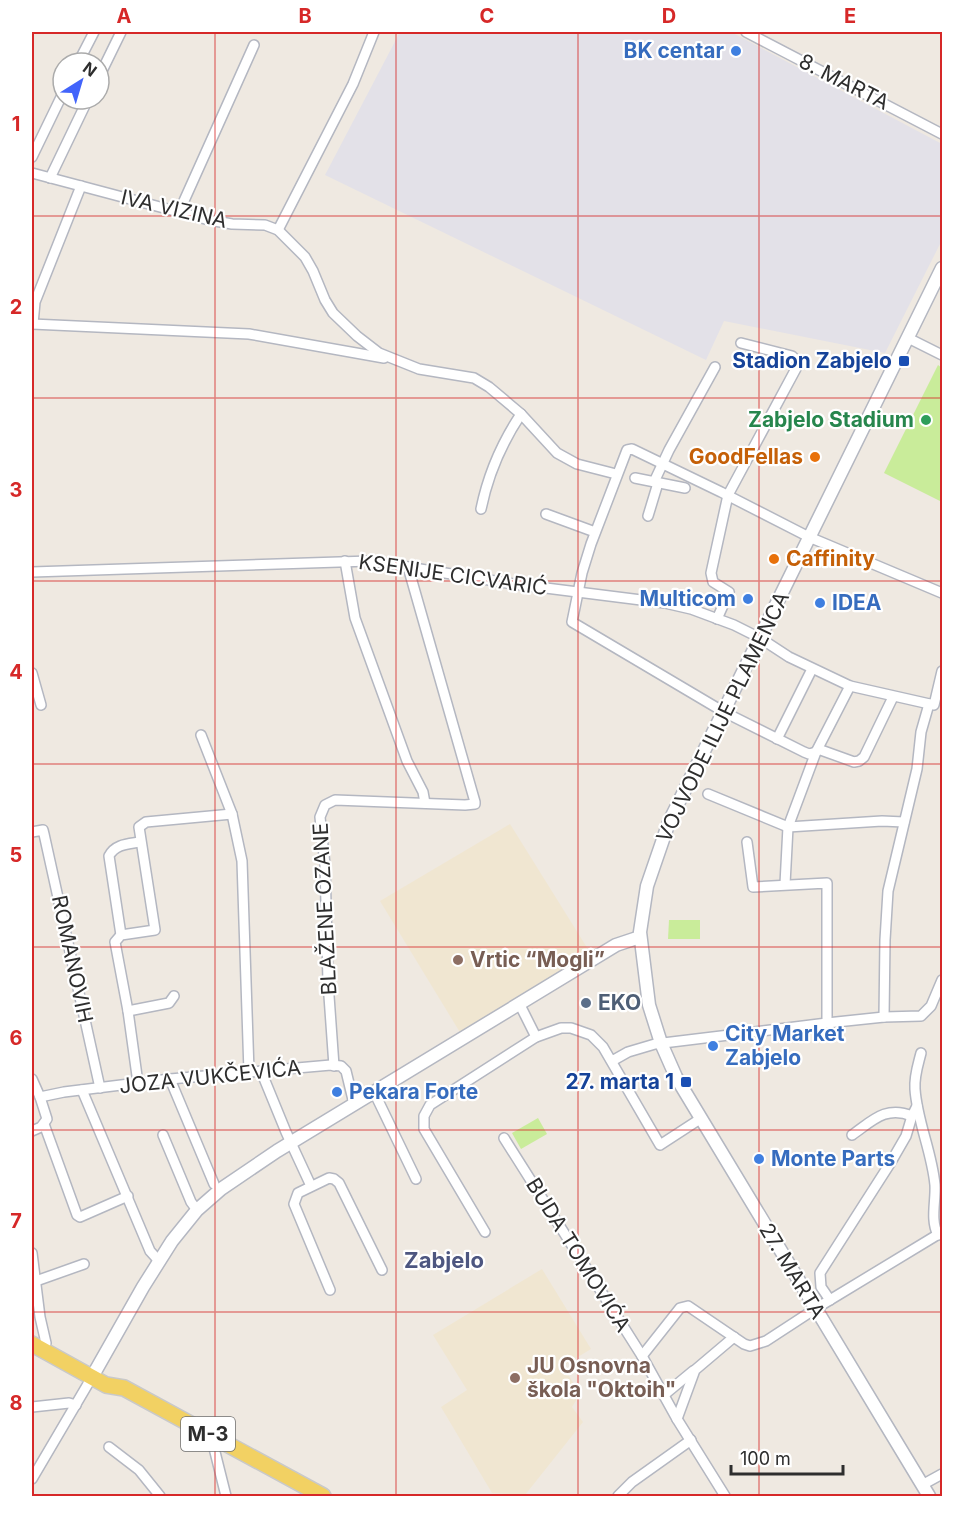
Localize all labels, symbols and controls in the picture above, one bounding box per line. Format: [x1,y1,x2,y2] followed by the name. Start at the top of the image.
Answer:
[117,4,132,28] text: A
[298,4,312,28] text: B
[480,4,494,28] text: C
[662,4,676,28] text: D
[844,4,856,28] text: E
[624,38,724,63] place label: BK centar
[729,44,743,58] marker: BK centar
[795,48,893,115] street label: 8. MARTA
[51,51,111,111] north arrow
[79,57,101,81] text: N
[12,112,20,136] text: 1
[119,184,230,233] street label: IVA VIZINA
[10,295,22,319] text: 2
[732,348,892,373] place label: Stadion Zabjelo
[897,354,911,368] marker: Stadion Zabjelo
[748,407,914,432] place label: Zabjelo Stadium
[919,413,933,427] marker: Zabjelo Stadium
[689,444,803,469] place label: GoodFellas
[808,450,822,464] marker: GoodFellas
[10,478,22,502] text: 3
[786,546,875,571] place label: Caffinity
[357,548,549,600] street label: KSENIJE CICVARIĆ
[767,552,781,566] marker: Caffinity
[640,586,736,611] place label: Multicom
[651,587,794,846] street label: VOJVODE ILIJE PLAMENCA
[832,590,882,615] place label: IDEA
[741,592,755,606] marker: Multicom
[813,596,827,610] marker: IDEA
[9,660,23,684] text: 4
[307,822,341,996] street label: BLAŽENE OZANE
[10,843,22,867] text: 5
[47,893,98,1025] street label: ROMANOVIH
[470,947,605,972] place label: Vrtic “Mogli”
[451,953,465,967] marker: Vrtic “Mogli”
[598,990,641,1015] place label: EKO
[579,996,593,1010] marker: EKO
[725,1021,845,1070] place label: City Market Zabjelo
[10,1026,23,1050] text: 6
[706,1039,720,1053] marker: City Market Zabjelo
[118,1054,302,1098] street label: JOZA VUKČEVIĆA
[566,1069,674,1094] place label: 27. marta 1
[679,1075,693,1089] marker: 27. marta 1
[349,1079,478,1104] place label: Pekara Forte
[330,1085,344,1099] marker: Pekara Forte
[771,1146,895,1171] place label: Monte Parts
[752,1152,766,1166] marker: Monte Parts
[521,1173,637,1336] street label: BUDA TOMOVIĆA
[10,1209,22,1233] text: 7
[754,1218,831,1323] street label: 27. MARTA
[404,1247,484,1273] district label: Zabjelo
[527,1353,676,1402] place label: JU Osnovna škola "Oktoih"
[508,1371,522,1385] marker: JU Osnovna škola "Oktoih"
[9,1391,23,1415] text: 8
[181,1417,235,1451] road number: M-3
[731,1438,844,1476] scale bar
[740,1448,791,1469] text: 100 m

